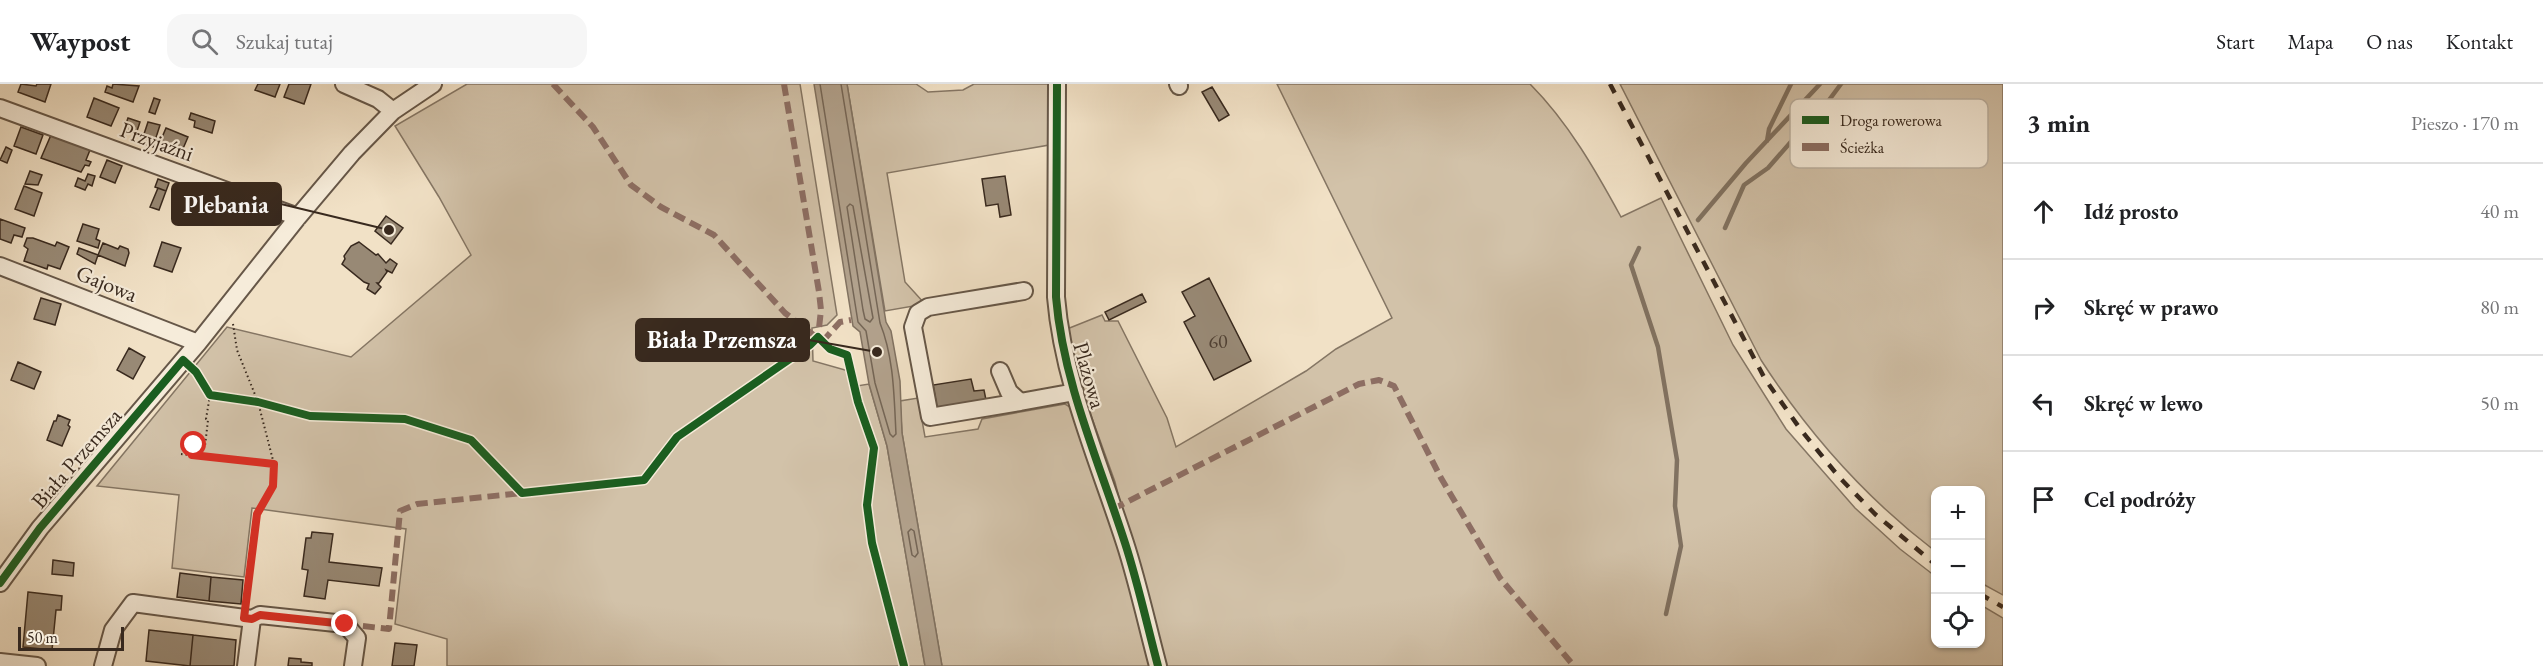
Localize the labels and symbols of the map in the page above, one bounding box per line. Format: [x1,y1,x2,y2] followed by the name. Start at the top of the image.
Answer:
[1790,99,1988,168] legend
[1840,110,1942,131] text: Droga rowerowa
[116,115,198,168] street label: Przyjaźni
[1840,137,1885,158] text: Ścieżka
[172,183,281,225] callout: Plebania
[183,189,269,220] text: Plebania
[72,258,142,309] street label: Gajowa
[636,319,809,361] callout: Biała Przemsza
[647,324,797,355] text: Biała Przemsza
[1208,328,1228,354] house number: 60
[1066,338,1113,412] street label: Plażowa
[25,402,128,515] street label: Biała Przemsza
[180,431,206,457] route start
[331,610,357,636] route end
[18,624,124,652] scale bar

